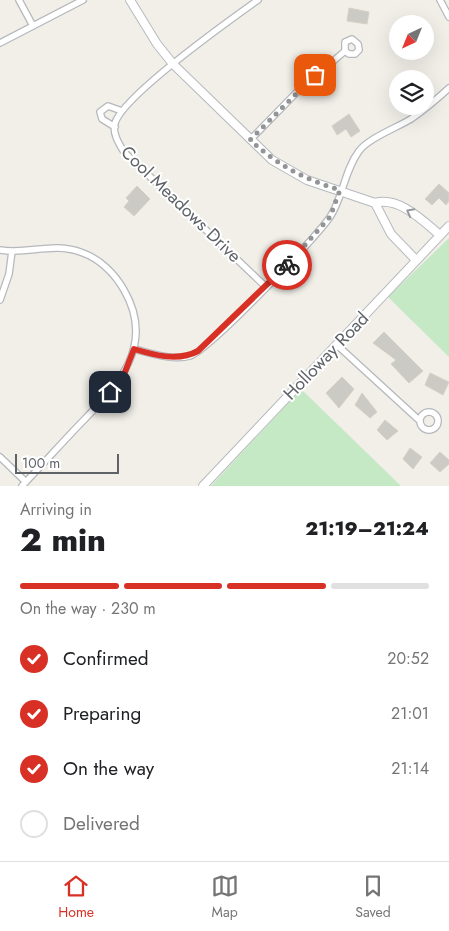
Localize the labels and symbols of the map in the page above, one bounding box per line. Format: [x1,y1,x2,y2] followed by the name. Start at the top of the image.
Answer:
[389,15,434,60] north arrow
[294,54,336,96] pin
[115,140,247,268] street label: Cool Meadows Drive
[407,208,416,218] one-way arrow
[262,240,312,290] courier
[277,306,375,406] street label: Holloway Road
[89,371,131,413] pin
[15,451,119,474] scale bar

